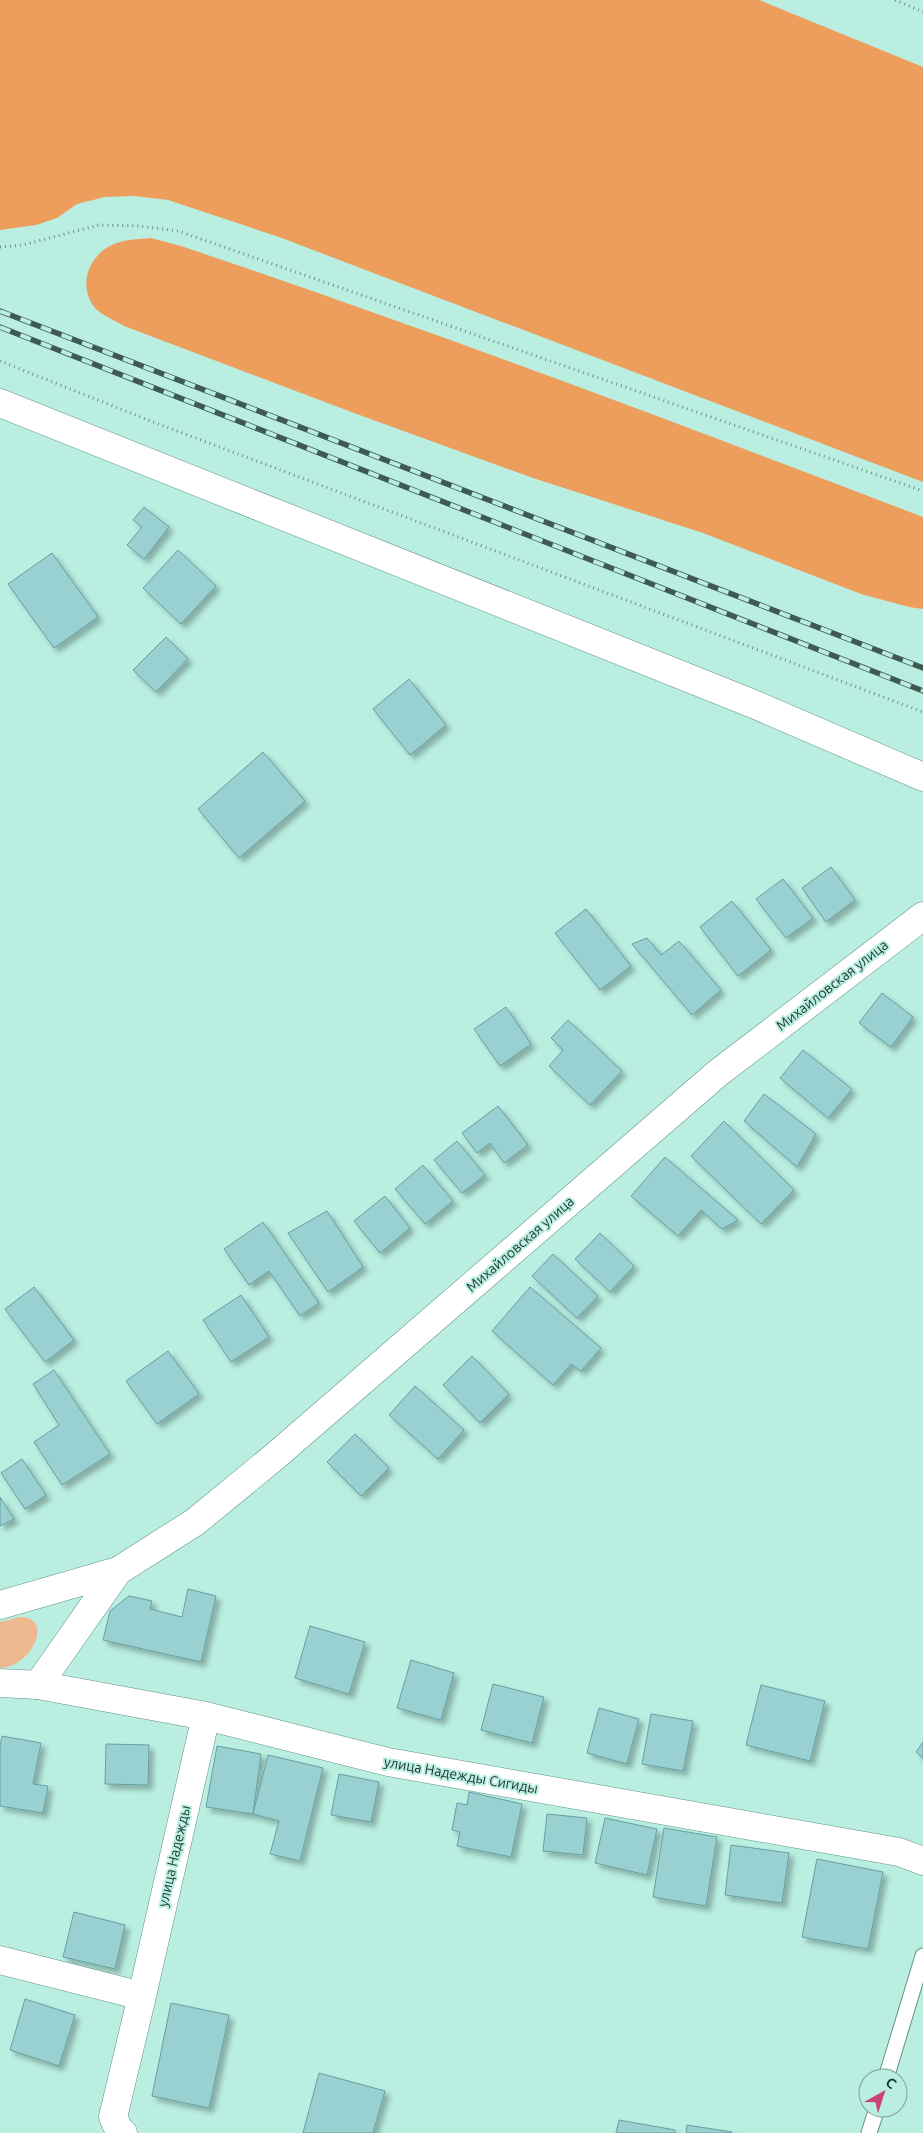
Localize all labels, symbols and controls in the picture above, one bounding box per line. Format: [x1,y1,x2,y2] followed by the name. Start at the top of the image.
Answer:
[773,936,891,1034] street label: Михайловская улица
[463,1193,577,1295] street label: Михайловская улица
[383,1754,539,1796] street label: улица Надежды Сигиды
[155,1804,193,1908] street label: улица Надежды
[858,2068,908,2118] north arrow
[883,2074,900,2092] text: С

